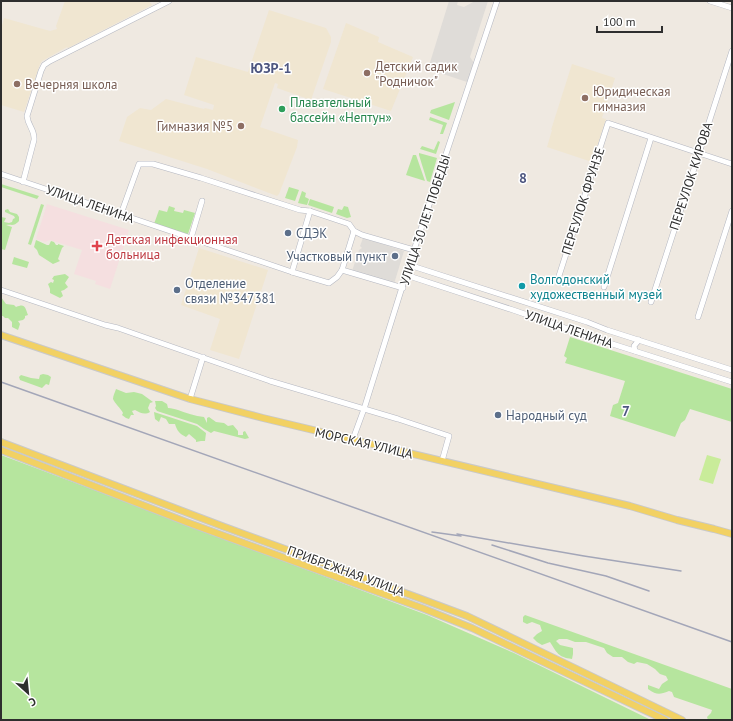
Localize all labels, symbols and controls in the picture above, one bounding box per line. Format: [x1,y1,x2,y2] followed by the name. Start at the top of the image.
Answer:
[597,8,662,34] scale bar
[603,14,636,29] text: 100 m
[375,58,458,90] place label: Детский садик "Родничок"
[251,59,291,77] district label: ЮЗР-1
[362,68,372,78] marker: Детский садик "Родничок"
[25,76,118,93] place label: Вечерняя школа
[12,79,22,89] marker: Вечерняя школа
[593,83,670,115] place label: Юридическая гимназия
[580,93,590,103] marker: Юридическая гимназия
[290,94,392,126] place label: Плавательный бассейн «Нептун»
[277,104,287,114] marker: Плавательный бассейн «Нептун»
[157,118,233,135] place label: Гимназия №5
[665,119,717,232] street label: ПЕРЕУЛОК КИРОВА
[236,121,246,131] marker: Гимназия №5
[558,145,608,257] street label: ПЕРЕУЛОК ФРУНЗЕ
[396,153,454,287] street label: УЛИЦА 30 ЛЕТ ПОБЕДЫ
[519,169,527,187] district label: 8
[44,181,137,227] street label: УЛИЦА ЛЕНИНА
[296,225,327,242] place label: СДЭК
[283,228,293,238] marker: СДЭК
[106,231,238,263] place label: Детская инфекционная больница
[91,240,103,252] marker: Детская инфекционная больница
[286,248,388,265] place label: Участковый пункт
[390,251,400,261] marker: Участковый пункт
[530,271,662,303] place label: Волгодонский художественный музей
[185,275,276,307] place label: Отделение связи №347381
[517,281,527,291] marker: Волгодонский художественный музей
[172,285,182,295] marker: Отделение связи №347381
[523,306,616,352] street label: УЛИЦА ЛЕНИНА
[622,402,630,420] district label: 7
[506,407,587,424] place label: Народный суд
[493,410,503,420] marker: Народный суд
[313,423,415,463] street label: МОРСКАЯ УЛИЦА
[285,542,407,600] street label: ПРИБРЕЖНАЯ УЛИЦА
[8,673,48,713] north arrow
[27,694,38,710] text: С

